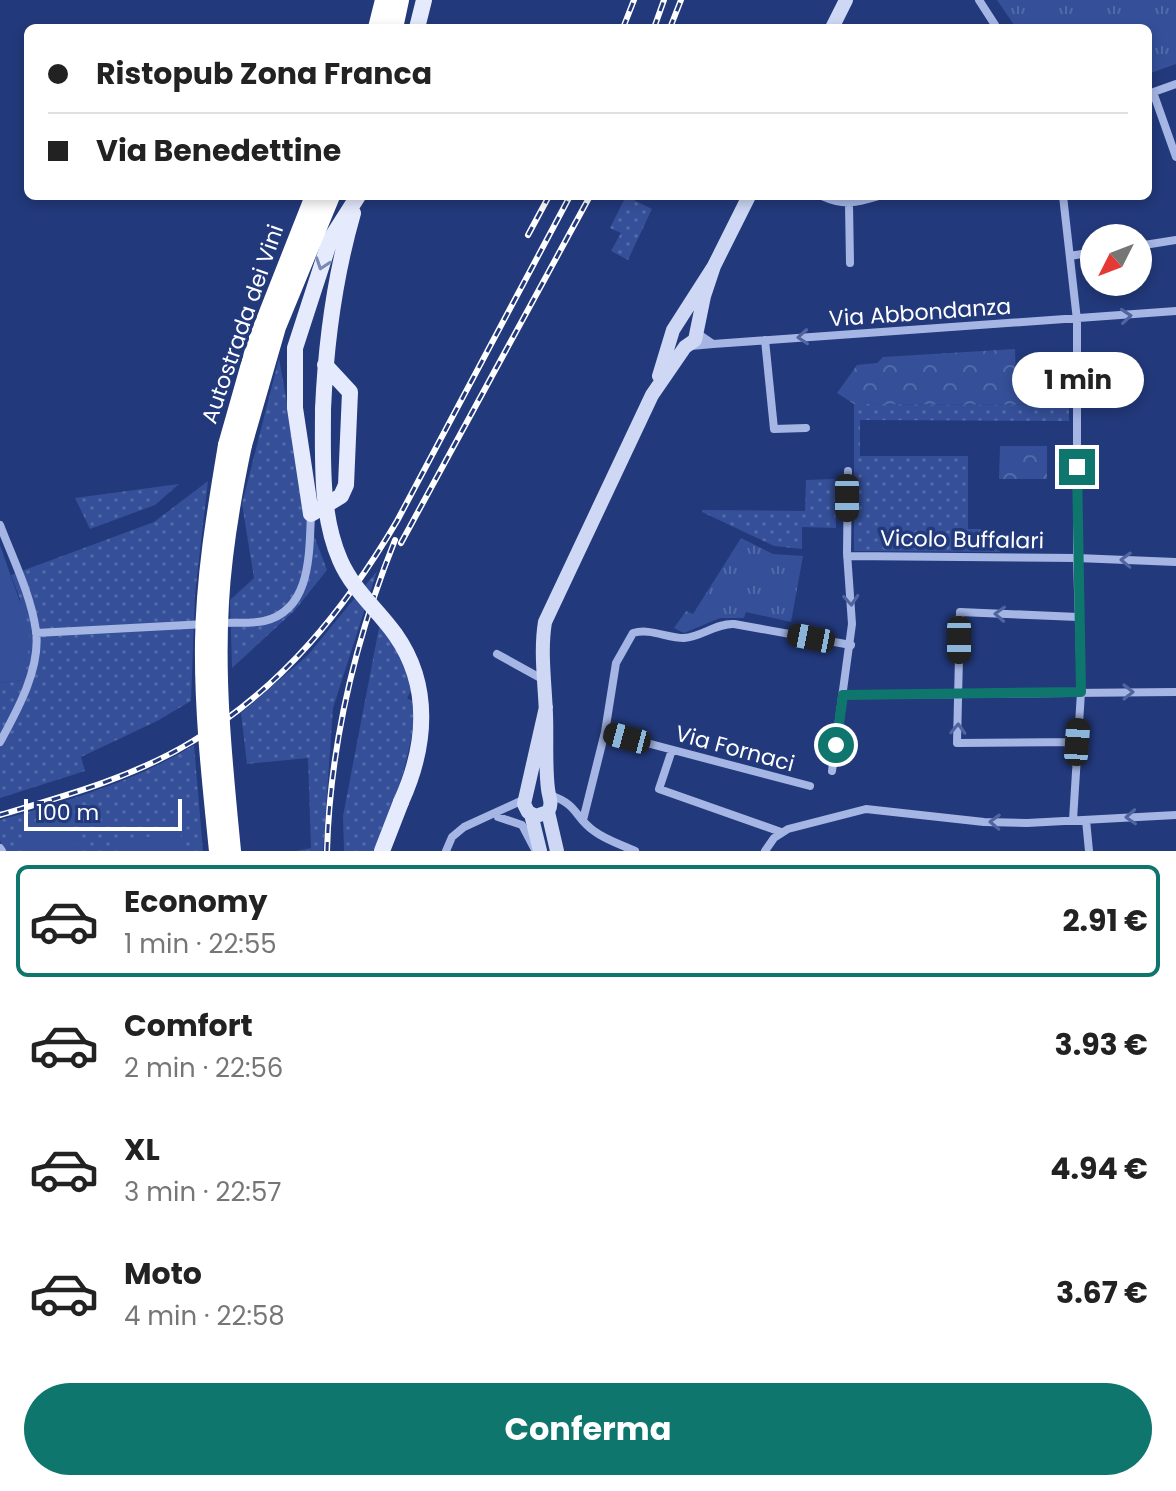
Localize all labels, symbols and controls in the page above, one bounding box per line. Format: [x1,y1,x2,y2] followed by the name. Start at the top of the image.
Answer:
[96,52,432,95] text: Ristopub Zona Franca
[96,129,341,172] text: Via Benedettine
[194,220,291,428] street label: Autostrada dei Vini
[1080,224,1152,296] north arrow
[1080,224,1152,296] map controls
[315,257,331,271] one-way arrow
[828,291,1012,334] street label: Via Abbondanza
[1120,307,1133,324] one-way arrow
[796,328,809,345] one-way arrow
[1011,351,1143,407] callout: 1 min
[1044,362,1112,398] text: 1 min
[1059,449,1095,485] route end
[835,474,859,522] car
[880,523,1044,556] street label: Vicolo Buffalari
[1119,552,1132,569] one-way arrow
[842,594,859,607] one-way arrow
[993,606,1006,623] one-way arrow
[947,616,971,664] car
[785,622,837,654] car
[1122,683,1135,701] one-way arrow
[1063,717,1091,767] car
[672,718,798,779] street label: Via Fornaci
[601,720,653,756] car
[949,722,966,735] one-way arrow
[818,727,854,763] route start
[24,795,182,831] scale bar
[36,797,99,828] text: 100 m
[1124,809,1137,826] one-way arrow
[988,813,1001,830] one-way arrow
[124,880,268,923] text: Economy
[28,885,100,957] icon: car
[1062,899,1148,942] text: 2.91 €
[124,926,277,962] text: 1 min · 22:55
[124,1004,253,1047] text: Comfort
[28,1009,100,1081] icon: car
[1055,1023,1148,1066] text: 3.93 €
[124,1050,283,1086] text: 2 min · 22:56
[124,1128,160,1171] text: XL
[28,1133,100,1205] icon: car
[1050,1147,1148,1190] text: 4.94 €
[124,1174,281,1210] text: 3 min · 22:57
[124,1252,202,1295] text: Moto
[28,1257,100,1329] icon: car
[1056,1271,1148,1314] text: 3.67 €
[124,1298,285,1334] text: 4 min · 22:58
[24,1383,1152,1475] button: Conferma

